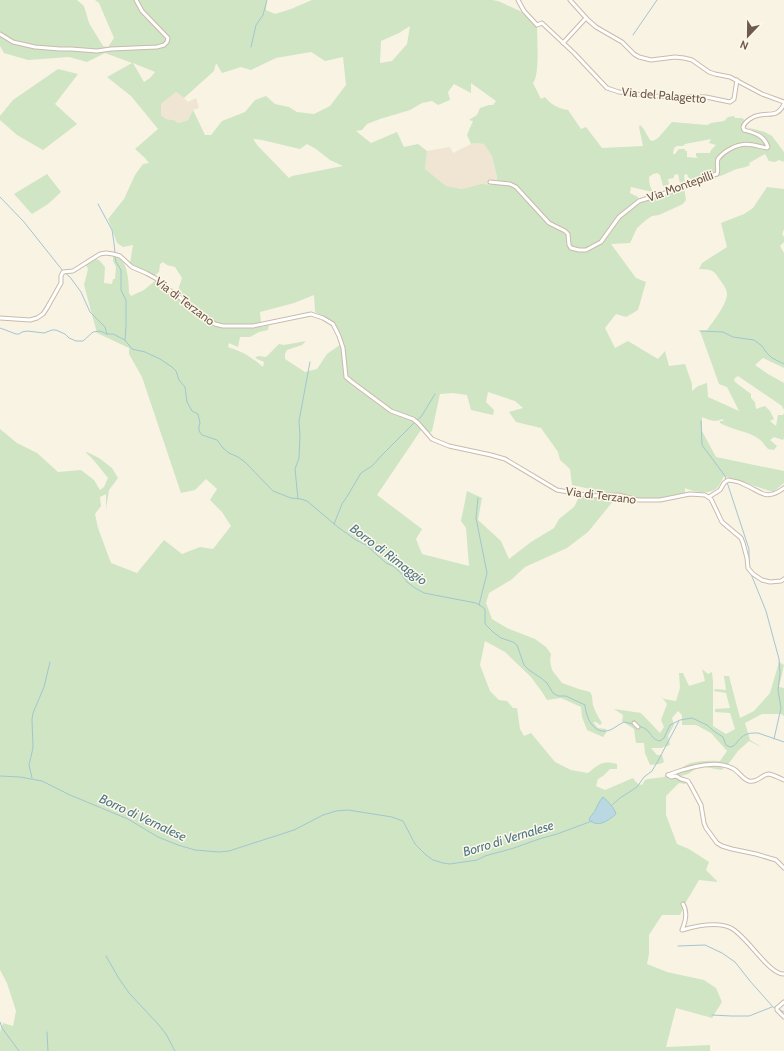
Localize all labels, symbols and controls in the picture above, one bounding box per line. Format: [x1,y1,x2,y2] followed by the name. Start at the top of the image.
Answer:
[728,16,768,56] north arrow
[738,37,750,53] text: N
[621,84,707,106] street label: Via del Palagetto
[645,167,715,205] street label: Via Montepilli
[152,274,218,329] street label: Via di Terzano
[565,483,637,507] street label: Via di Terzano
[347,520,431,588] water label: Borro di Rimaggio
[97,790,189,844] water label: Borro di Vernalese
[461,817,555,859] water label: Borro di Vernalese

